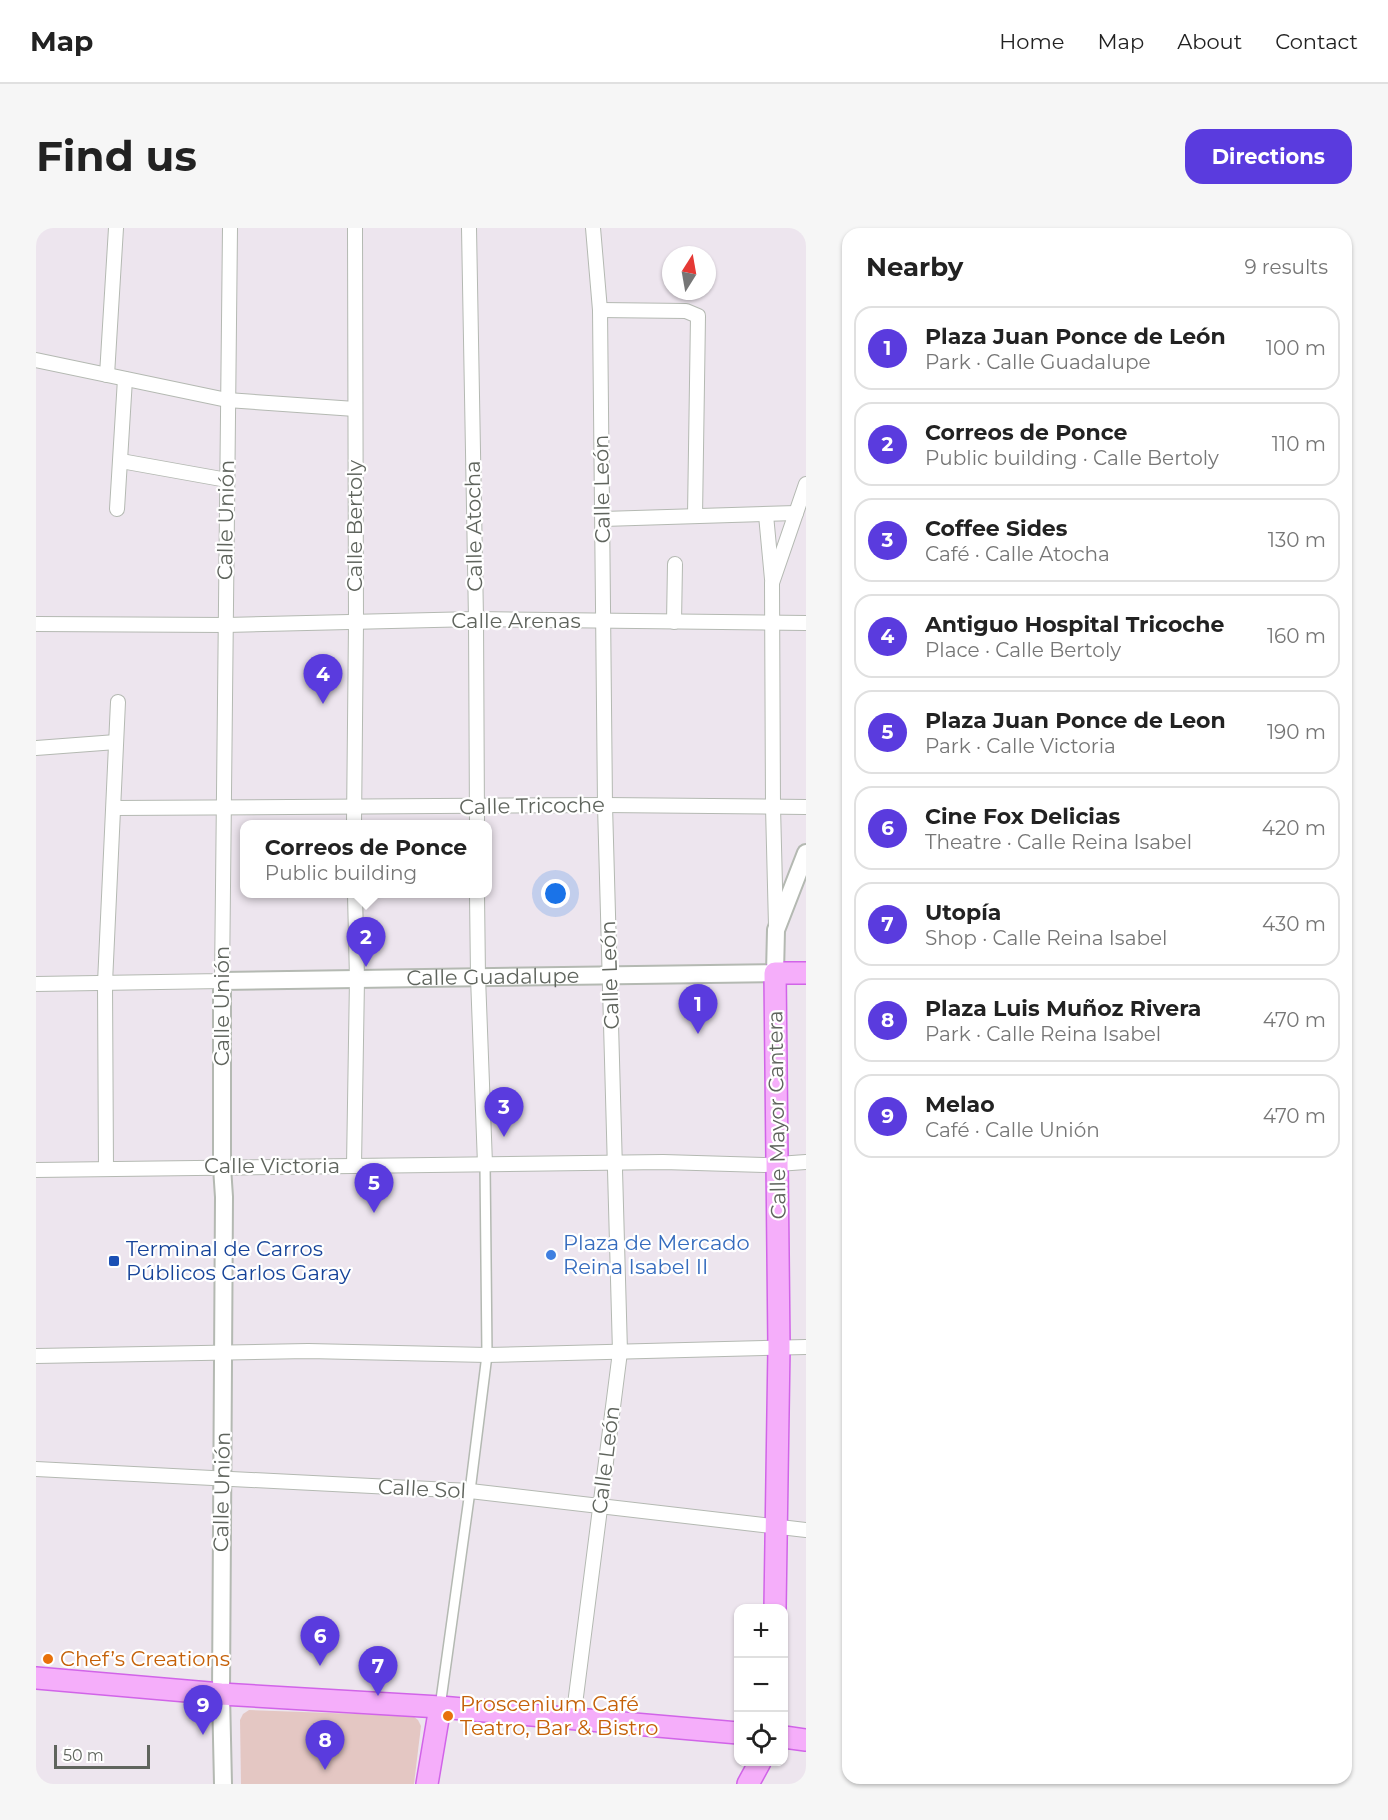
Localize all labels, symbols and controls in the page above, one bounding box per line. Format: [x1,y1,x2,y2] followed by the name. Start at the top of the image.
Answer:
[30,24,93,58] text: Map
[999,29,1064,54] text: Home
[1097,29,1144,54] text: Map
[1177,29,1242,54] text: About
[1275,29,1358,54] text: Contact
[1185,129,1352,184] button: Directions
[36,130,197,182] text: Find us
[662,246,716,300] north arrow
[866,251,963,283] text: Nearby
[1244,255,1328,279] text: 9 results
[925,323,1226,350] text: Plaza Juan Ponce de León
[884,336,891,360] text: 1
[1266,336,1326,360] text: 100 m
[925,350,1151,374] text: Park · Calle Guadalupe
[925,419,1127,446] text: Correos de Ponce
[882,432,893,456] text: 2
[1272,432,1326,456] text: 110 m
[588,434,615,544] street label: Calle León
[925,446,1219,470] text: Public building · Calle Bertoly
[342,459,367,592] street label: Calle Bertoly
[212,460,239,580] street label: Calle Unión
[460,460,487,592] street label: Calle Atocha
[925,515,1067,542] text: Coffee Sides
[882,528,893,552] text: 3
[1268,528,1326,552] text: 130 m
[925,542,1110,566] text: Café · Calle Atocha
[451,608,581,633] street label: Calle Arenas
[925,611,1224,638] text: Antiguo Hospital Tricoche
[881,624,894,648] text: 4
[1267,624,1326,648] text: 160 m
[925,638,1121,662] text: Place · Calle Bertoly
[304,654,342,704] pin: 4
[925,707,1226,734] text: Plaza Juan Ponce de Leon
[882,720,893,744] text: 5
[1267,720,1326,744] text: 190 m
[925,734,1116,758] text: Park · Calle Victoria
[459,792,605,819] street label: Calle Tricoche
[925,803,1120,830] text: Cine Fox Delicias
[881,816,894,840] text: 6
[1262,816,1326,840] text: 420 m
[240,820,492,898] popup
[925,830,1192,854] text: Theatre · Calle Reina Isabel
[265,834,467,861] text: Correos de Ponce
[265,861,417,885] text: Public building
[541,879,570,908] your location
[925,899,1001,926] text: Utopía
[881,912,894,936] text: 7
[1262,912,1326,936] text: 430 m
[346,918,386,967] pin: 2
[595,920,624,1030] street label: Calle León
[925,926,1167,950] text: Shop · Calle Reina Isabel
[209,946,234,1066] street label: Calle Unión
[406,963,579,990] street label: Calle Guadalupe
[678,984,718,1034] pin: 1
[925,995,1201,1022] text: Plaza Luis Muñoz Rivera
[881,1008,894,1032] text: 8
[1263,1008,1326,1032] text: 470 m
[762,1010,791,1220] street label: Calle Mayor Cantera
[925,1022,1161,1046] text: Park · Calle Reina Isabel
[484,1088,524,1137] pin: 3
[925,1091,995,1118] text: Melao
[881,1104,894,1128] text: 9
[1263,1104,1326,1128] text: 470 m
[925,1118,1100,1142] text: Café · Calle Unión
[204,1153,340,1178] street label: Calle Victoria
[354,1164,394,1213] pin: 5
[563,1230,750,1279] place label: Plaza de Mercado Reina Isabel II
[126,1236,351,1285] place label: Terminal de Carros Públicos Carlos Garay
[544,1248,558,1262] marker: Plaza de Mercado Reina Isabel II
[107,1254,121,1268] marker: Terminal de Carros Públicos Carlos Garay
[586,1404,625,1515] street label: Calle León
[208,1432,235,1552] street label: Calle Unión
[377,1474,467,1503] street label: Calle Sol
[734,1604,788,1766] map controls
[734,1604,788,1658] button: +
[300,1616,340,1666] pin: 6
[60,1646,230,1671] place label: Chef’s Creations
[358,1646,398,1696] pin: 7
[41,1652,55,1666] marker: Chef’s Creations
[734,1658,788,1712] button: −
[184,1686,222,1735] pin: 9
[460,1691,658,1740] place label: Proscenium Café Teatro, Bar & Bistro
[441,1709,455,1723] marker: Proscenium Café Teatro, Bar & Bistro
[734,1712,788,1766] button: locate
[306,1720,344,1770] pin: 8
[54,1742,150,1770] scale bar
[63,1746,104,1765] text: 50 m

